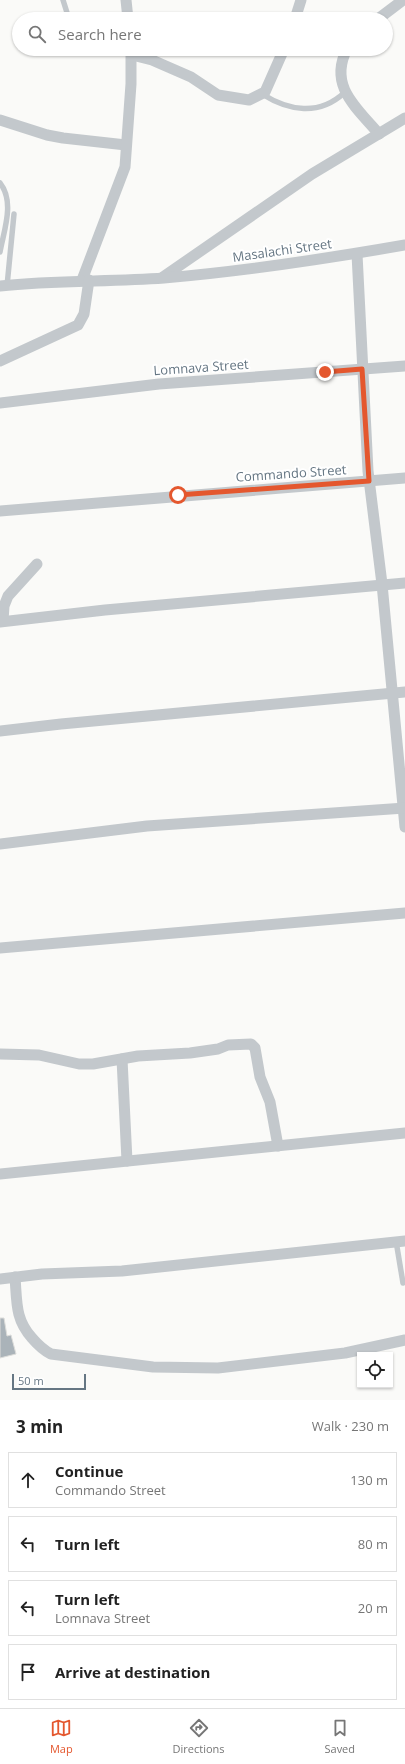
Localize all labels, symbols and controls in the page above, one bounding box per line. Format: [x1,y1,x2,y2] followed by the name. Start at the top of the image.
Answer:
[12,12,393,56] search box
[26,23,48,45] icon: search
[58,24,142,44] text: Search here
[231,234,333,266] street label: Masalachi Street
[153,355,249,379] street label: Lomnava Street
[316,363,334,381] route end
[235,460,347,486] street label: Commando Street
[169,486,187,504] route start
[357,1352,393,1388] map controls
[357,1352,393,1388] button: locate
[12,1372,86,1391] scale bar
[18,1373,44,1388] text: 50 m
[16,1415,63,1438] text: 3 min
[312,1417,389,1435] text: Walk · 230 m
[55,1461,123,1481] text: Continue
[17,1469,39,1491] icon: ahead
[350,1471,388,1489] text: 130 m
[55,1481,166,1499] text: Commando Street
[17,1533,39,1555] icon: left
[55,1534,120,1554] text: Turn left
[358,1535,388,1553] text: 80 m
[55,1589,120,1609] text: Turn left
[17,1597,39,1619] icon: left
[358,1599,388,1617] text: 20 m
[55,1609,150,1627] text: Lomnava Street
[17,1661,39,1683] icon: arrive
[55,1662,210,1682] text: Arrive at destination
[50,1717,73,1756] tab: Map
[173,1717,225,1756] tab: Directions
[324,1717,355,1756] tab: Saved

